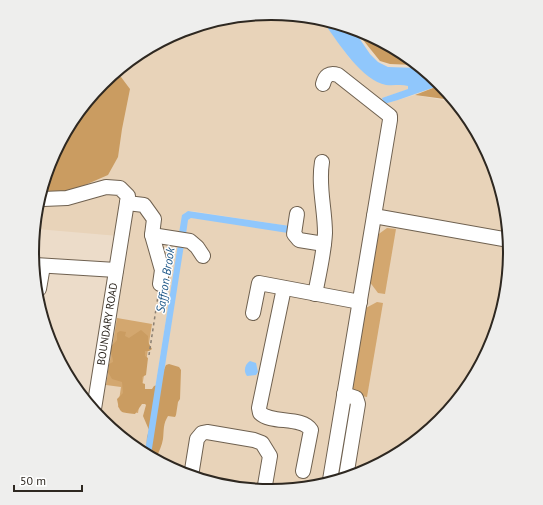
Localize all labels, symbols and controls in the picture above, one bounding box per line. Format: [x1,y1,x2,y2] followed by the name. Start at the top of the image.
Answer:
[152,246,178,314] water label: Saffron Brook
[94,282,120,366] street label: BOUNDARY ROAD
[14,467,82,493] scale bar
[20,473,46,488] text: 50 m

